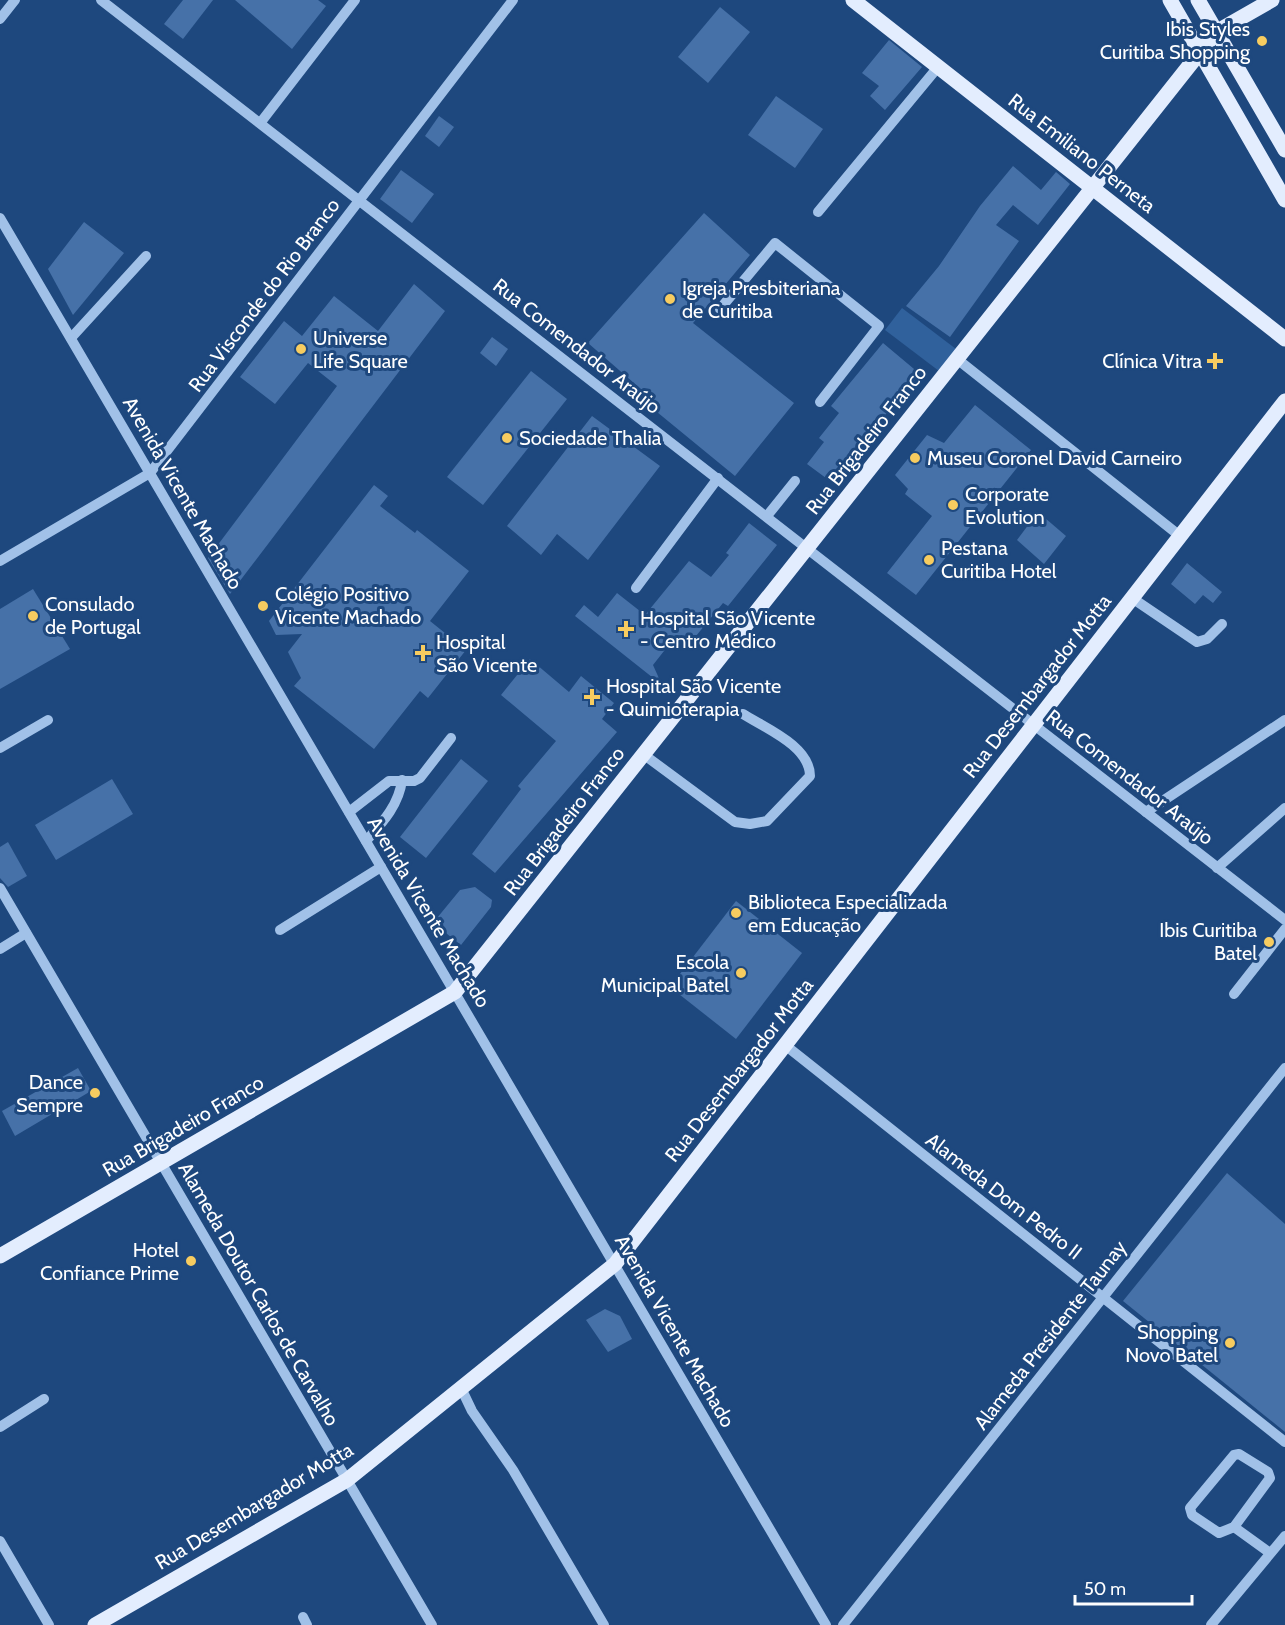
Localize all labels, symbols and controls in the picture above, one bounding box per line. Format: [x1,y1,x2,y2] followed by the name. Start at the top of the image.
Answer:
[1100,17,1251,64] place label: Ibis Styles Curitiba Shopping
[1255,34,1269,48] marker: Ibis Styles Curitiba Shopping
[1004,88,1161,218] street label: Rua Emiliano Perneta
[183,194,345,396] street label: Rua Visconde do Rio Branco
[489,273,665,419] street label: Rua Comendador Araújo
[682,276,841,323] place label: Igreja Presbiteriana de Curitiba
[663,292,677,306] marker: Igreja Presbiteriana de Curitiba
[313,326,408,373] place label: Universe Life Square
[294,342,308,356] marker: Universe Life Square
[1102,349,1202,373] place label: Clínica Vitra
[1206,352,1224,370] marker: Clínica Vitra
[801,361,931,519] street label: Rua Brigadeiro Franco
[118,392,248,594] street label: Avenida Vicente Machado
[519,426,662,450] place label: Sociedade Thalia
[500,431,514,445] marker: Sociedade Thalia
[927,446,1182,470] place label: Museu Coronel David Carneiro
[908,451,922,465] marker: Museu Coronel David Carneiro
[965,482,1049,529] place label: Corporate Evolution
[946,498,960,512] marker: Corporate Evolution
[941,536,1057,583] place label: Pestana Curitiba Hotel
[922,553,936,567] marker: Pestana Curitiba Hotel
[275,582,421,629] place label: Colégio Positivo Vicente Machado
[958,589,1116,783] street label: Rua Desembargador Motta
[45,592,141,639] place label: Consulado de Portugal
[256,599,270,613] marker: Colégio Positivo Vicente Machado
[640,606,815,653] place label: Hospital São Vicente - Centro Médico
[26,609,40,623] marker: Consulado de Portugal
[617,620,635,638] marker: Hospital São Vicente - Centro Médico
[436,630,537,677] place label: Hospital São Vicente
[414,644,432,662] marker: Hospital São Vicente
[606,674,781,721] place label: Hospital São Vicente - Quimioterapia
[583,688,601,706] marker: Hospital São Vicente - Quimioterapia
[1042,704,1218,850] street label: Rua Comendador Araújo
[499,742,629,900] street label: Rua Brigadeiro Franco
[362,812,496,1012] street label: Avenida Vicente Machado
[748,890,948,937] place label: Biblioteca Especializada em Educação
[729,906,743,920] marker: Biblioteca Especializada em Educação
[1159,918,1257,965] place label: Ibis Curitiba Batel
[1262,935,1276,949] marker: Ibis Curitiba Batel
[601,950,729,997] place label: Escola Municipal Batel
[734,966,748,980] marker: Escola Municipal Batel
[660,973,818,1167] street label: Rua Desembargador Motta
[16,1070,83,1117] place label: Dance Sempre
[98,1070,268,1182] street label: Rua Brigadeiro Franco
[88,1086,102,1100] marker: Dance Sempre
[921,1128,1087,1264] street label: Alameda Dom Pedro II
[173,1158,345,1430] street label: Alameda Doutor Carlos de Carvalho
[610,1230,740,1432] street label: Avenida Vicente Machado
[969,1236,1131,1434] street label: Alameda Presidente Taunay
[40,1238,179,1285] place label: Hotel Confiance Prime
[184,1254,198,1268] marker: Hotel Confiance Prime
[1125,1320,1219,1367] place label: Shopping Novo Batel
[1223,1336,1237,1350] marker: Shopping Novo Batel
[151,1437,358,1575] street label: Rua Desembargador Motta
[1075,1568,1192,1606] scale bar
[1084,1578,1126,1600] text: 50 m

